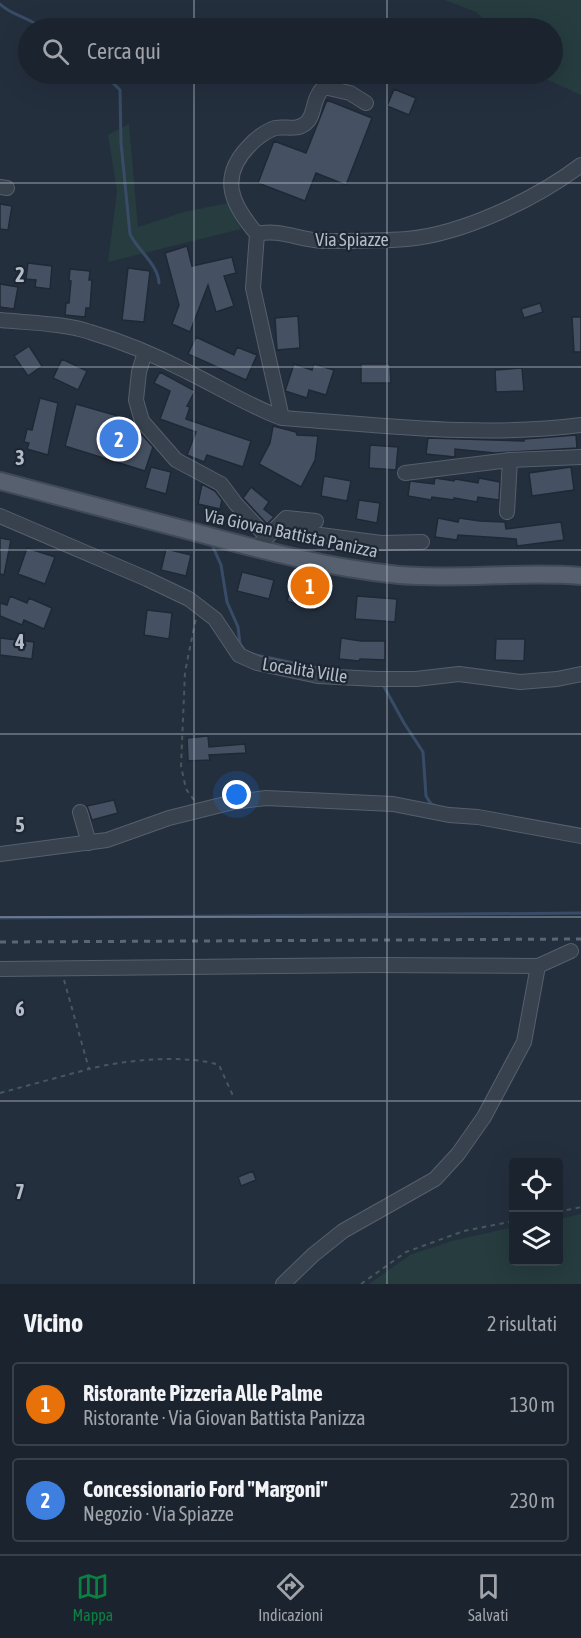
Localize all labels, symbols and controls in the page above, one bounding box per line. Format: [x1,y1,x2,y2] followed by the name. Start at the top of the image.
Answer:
[18,18,563,84] search box
[39,35,72,68] icon: search
[87,38,161,64] text: Cerca qui
[315,229,389,250] street label: Via Spiazze
[15,263,25,286] text: 2
[100,416,138,462] pin: 2
[15,446,25,469] text: 3
[202,504,380,562] street label: Via Giovan Battista Panizza
[290,564,330,608] pin: 1
[14,630,25,653] text: 4
[261,653,349,687] street label: Località Ville
[222,780,251,809] your location
[15,813,25,836] text: 5
[15,997,25,1020] text: 6
[509,1158,563,1266] map controls
[509,1158,563,1212] button: locate
[15,1180,25,1203] text: 7
[509,1212,563,1266] button: layers
[24,1308,83,1338] text: Vicino
[487,1312,557,1335] text: 2 risultati
[83,1380,323,1406] text: Ristorante Pizzeria Alle Palme
[41,1393,50,1416] text: 1
[510,1393,555,1416] text: 130 m
[83,1406,366,1429] text: Ristorante · Via Giovan Battista Panizza
[83,1476,328,1502] text: Concessionario Ford "Margoni"
[41,1489,50,1512] text: 2
[510,1489,555,1512] text: 230 m
[83,1502,234,1525] text: Negozio · Via Spiazze
[72,1570,113,1624] tab: Mappa
[258,1570,323,1624] tab: Indicazioni
[468,1570,508,1624] tab: Salvati

